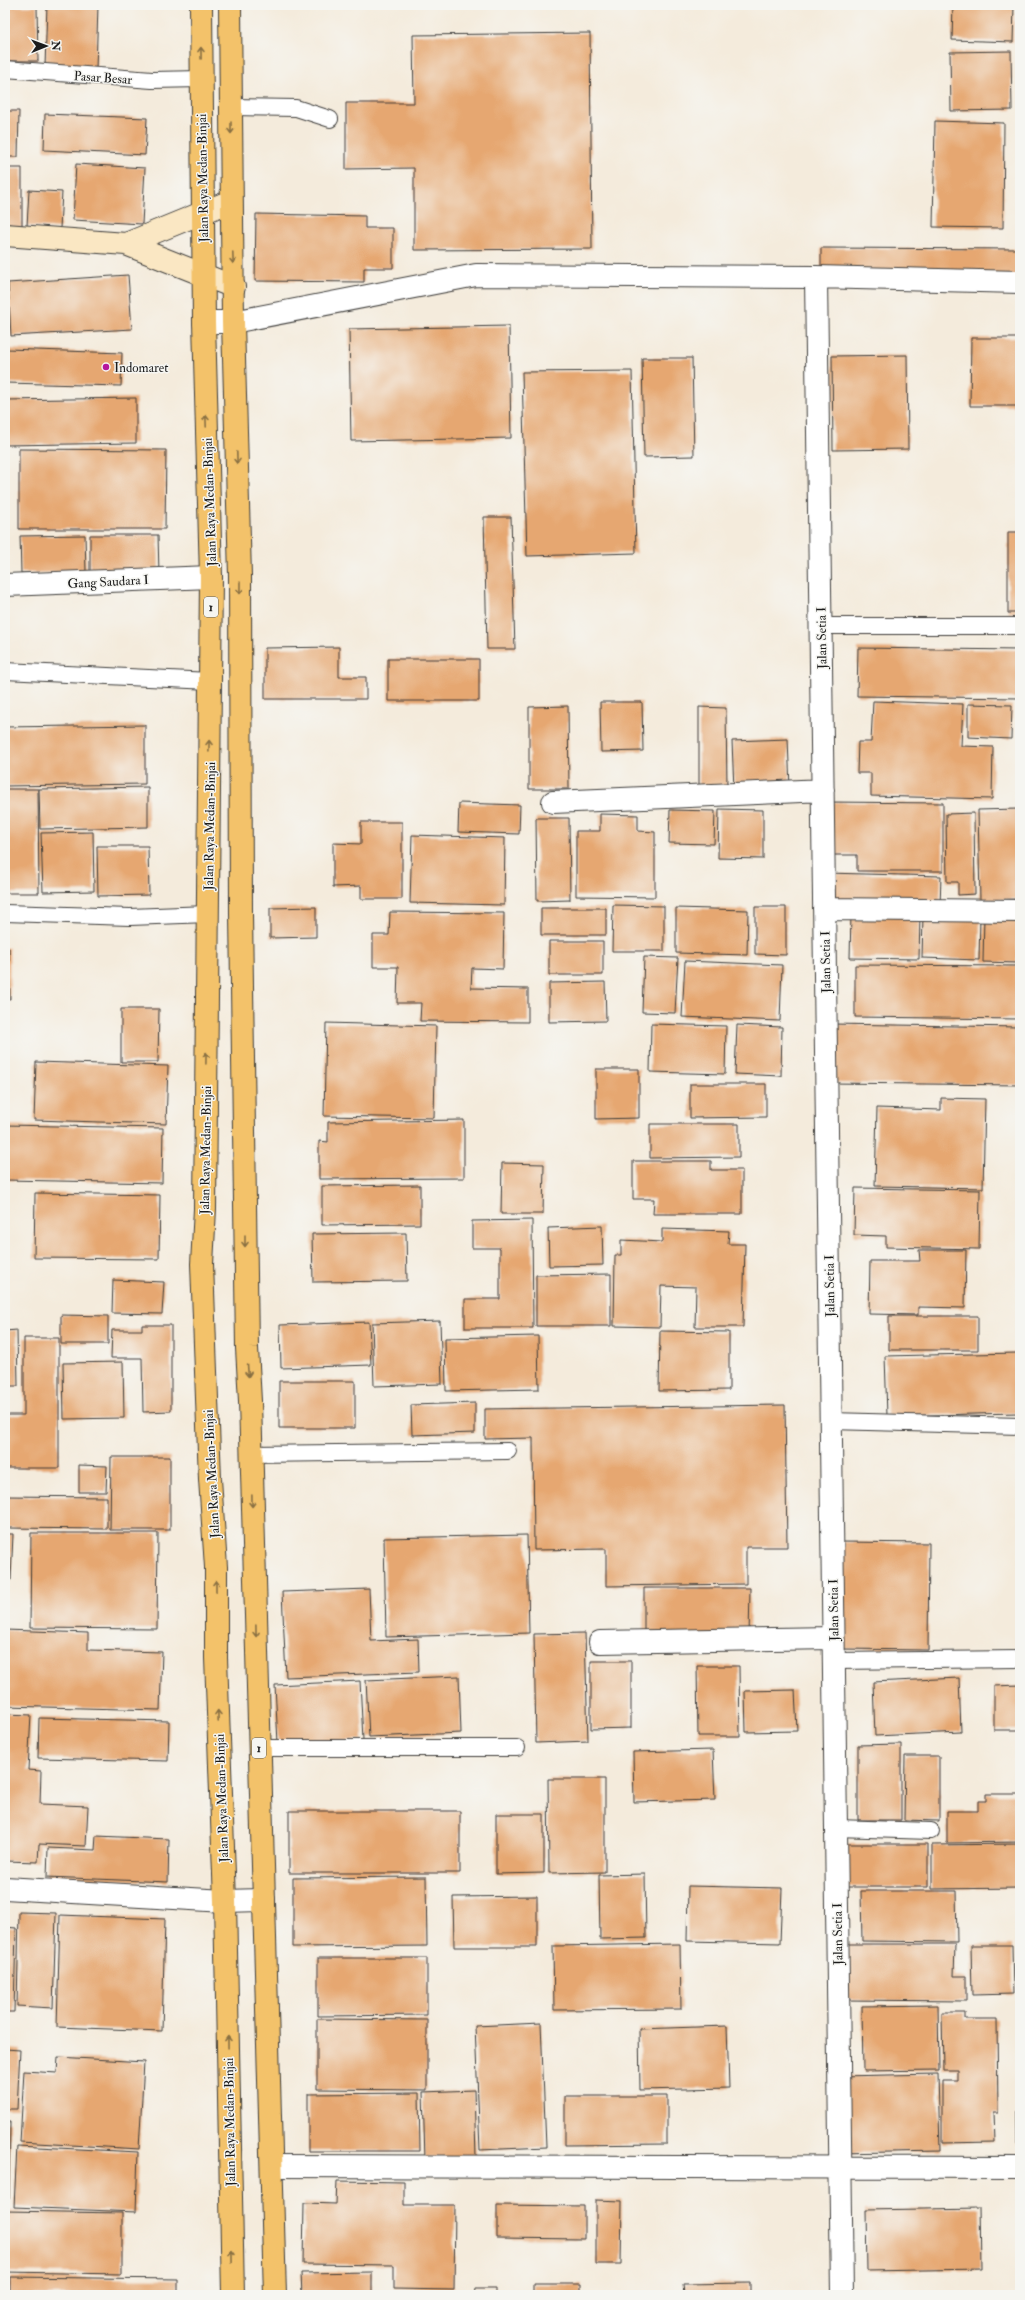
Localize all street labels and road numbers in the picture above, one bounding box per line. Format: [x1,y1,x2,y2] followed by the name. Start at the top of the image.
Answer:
[73,68,133,88] street label: Pasar Besar
[194,113,213,244] street label: Jalan Raya Medan-Binjai
[200,437,221,568] street label: Jalan Raya Medan-Binjai
[67,572,149,592] street label: Gang Saudara I
[204,597,218,617] road number: 1
[813,607,831,670] street label: Jalan Setia I
[201,761,220,892] street label: Jalan Raya Medan-Binjai
[817,931,835,994] street label: Jalan Setia I
[197,1085,216,1216] street label: Jalan Raya Medan-Binjai
[821,1255,839,1318] street label: Jalan Setia I
[201,1409,224,1540] street label: Jalan Raya Medan-Binjai
[825,1579,843,1642] street label: Jalan Setia I
[212,1733,233,1864] street label: Jalan Raya Medan-Binjai
[252,1738,266,1758] road number: 1
[829,1903,847,1966] street label: Jalan Setia I
[221,2057,240,2188] street label: Jalan Raya Medan-Binjai

